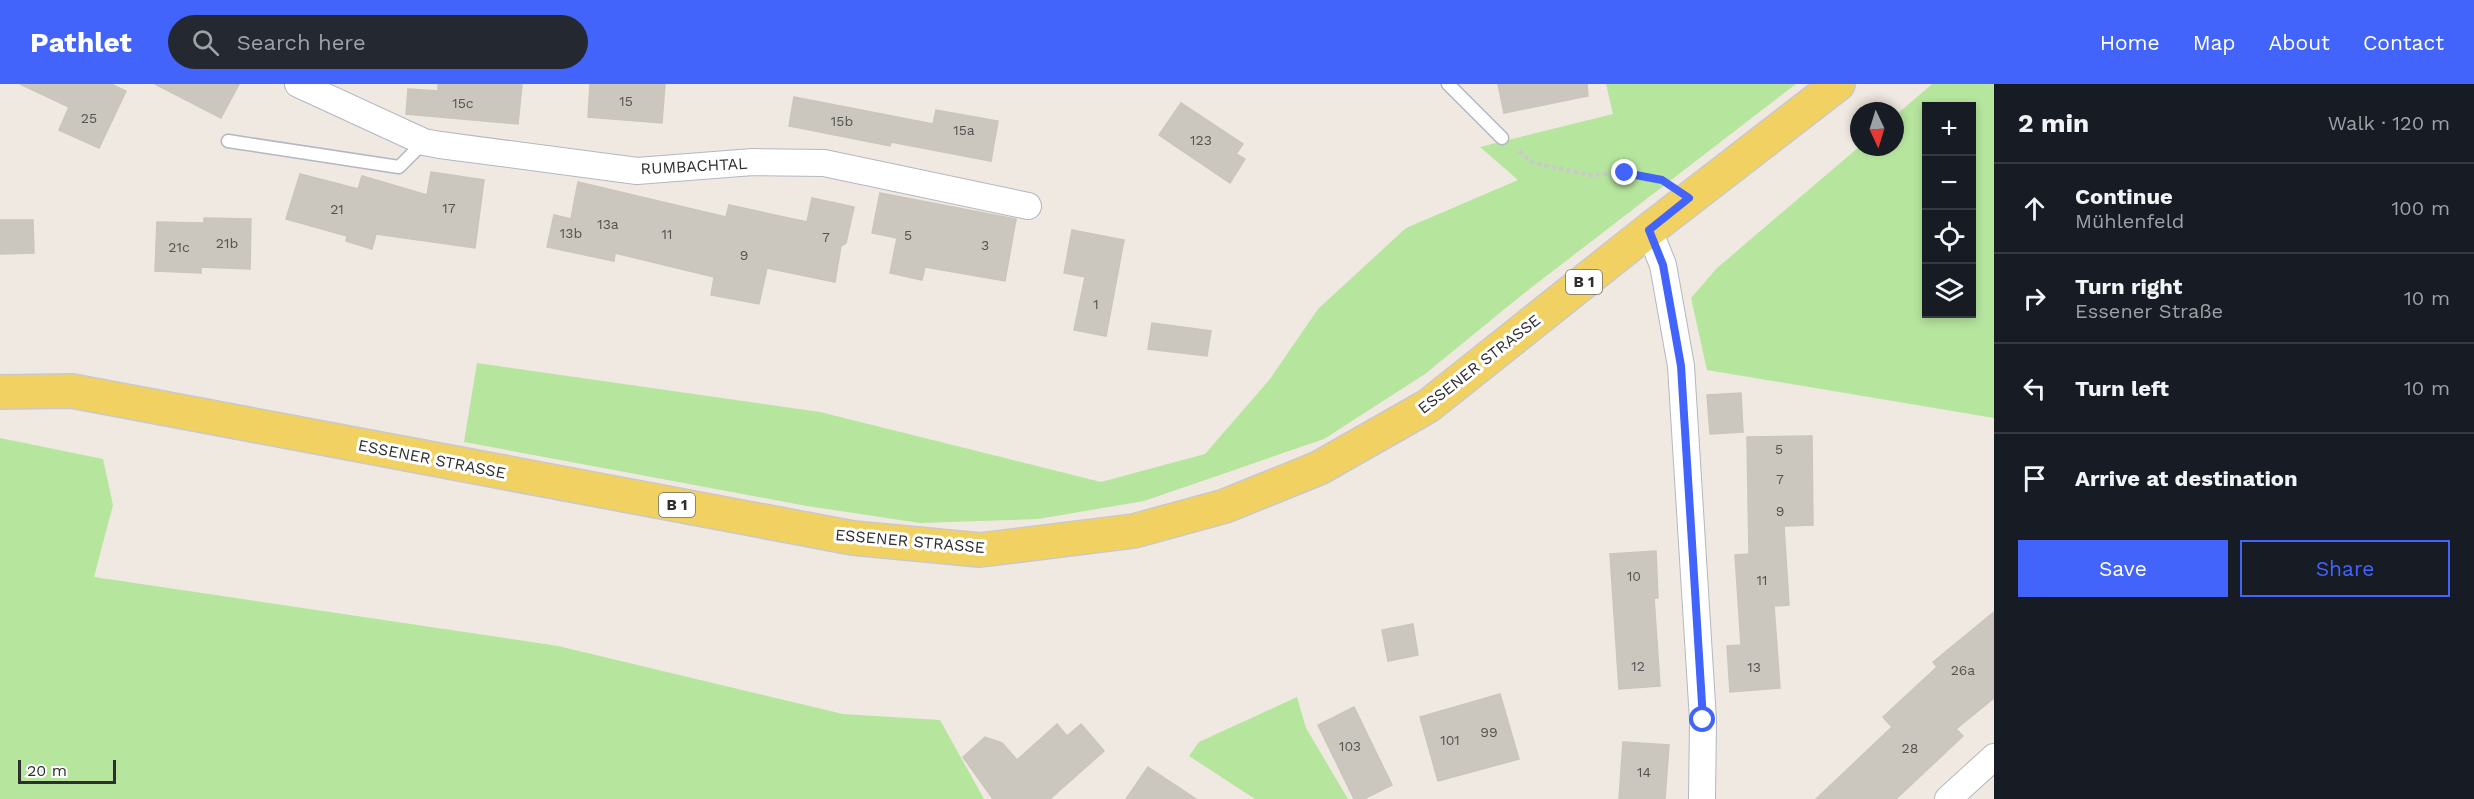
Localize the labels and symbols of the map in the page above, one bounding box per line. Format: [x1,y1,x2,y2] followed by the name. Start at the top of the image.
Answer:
[619,93,633,109] house number: 15
[452,95,474,111] house number: 15c
[1850,102,1904,156] north arrow
[81,110,97,126] house number: 25
[831,113,853,129] house number: 15b
[953,122,975,138] house number: 15a
[1190,132,1212,148] house number: 123
[640,154,748,178] street label: RUMBACHTAL
[1611,159,1637,185] route end
[442,200,456,216] house number: 17
[330,201,344,217] house number: 21
[597,216,619,232] house number: 13a
[560,225,582,241] house number: 13b
[662,226,672,242] house number: 11
[904,227,912,243] house number: 5
[822,229,830,245] house number: 7
[216,235,238,251] house number: 21b
[981,237,989,253] house number: 3
[168,239,190,255] house number: 21c
[740,247,748,263] house number: 9
[1566,270,1602,294] road number: B 1
[1093,296,1099,312] house number: 1
[1414,310,1544,418] street label: ESSENER STRASSE
[356,435,508,483] street label: ESSENER STRASSE
[1775,441,1783,457] house number: 5
[1776,471,1784,487] house number: 7
[659,493,695,517] road number: B 1
[1776,503,1784,519] house number: 9
[834,525,986,557] street label: ESSENER STRASSE
[1627,568,1641,584] house number: 10
[1757,572,1767,588] house number: 11
[1631,658,1645,674] house number: 12
[1747,659,1761,675] house number: 13
[1951,662,1975,678] house number: 26a
[1689,706,1715,732] route start
[1480,724,1498,740] house number: 99
[1440,732,1460,748] house number: 101
[1339,738,1361,754] house number: 103
[1902,740,1918,756] house number: 28
[18,757,116,784] scale bar
[1637,764,1651,780] house number: 14

